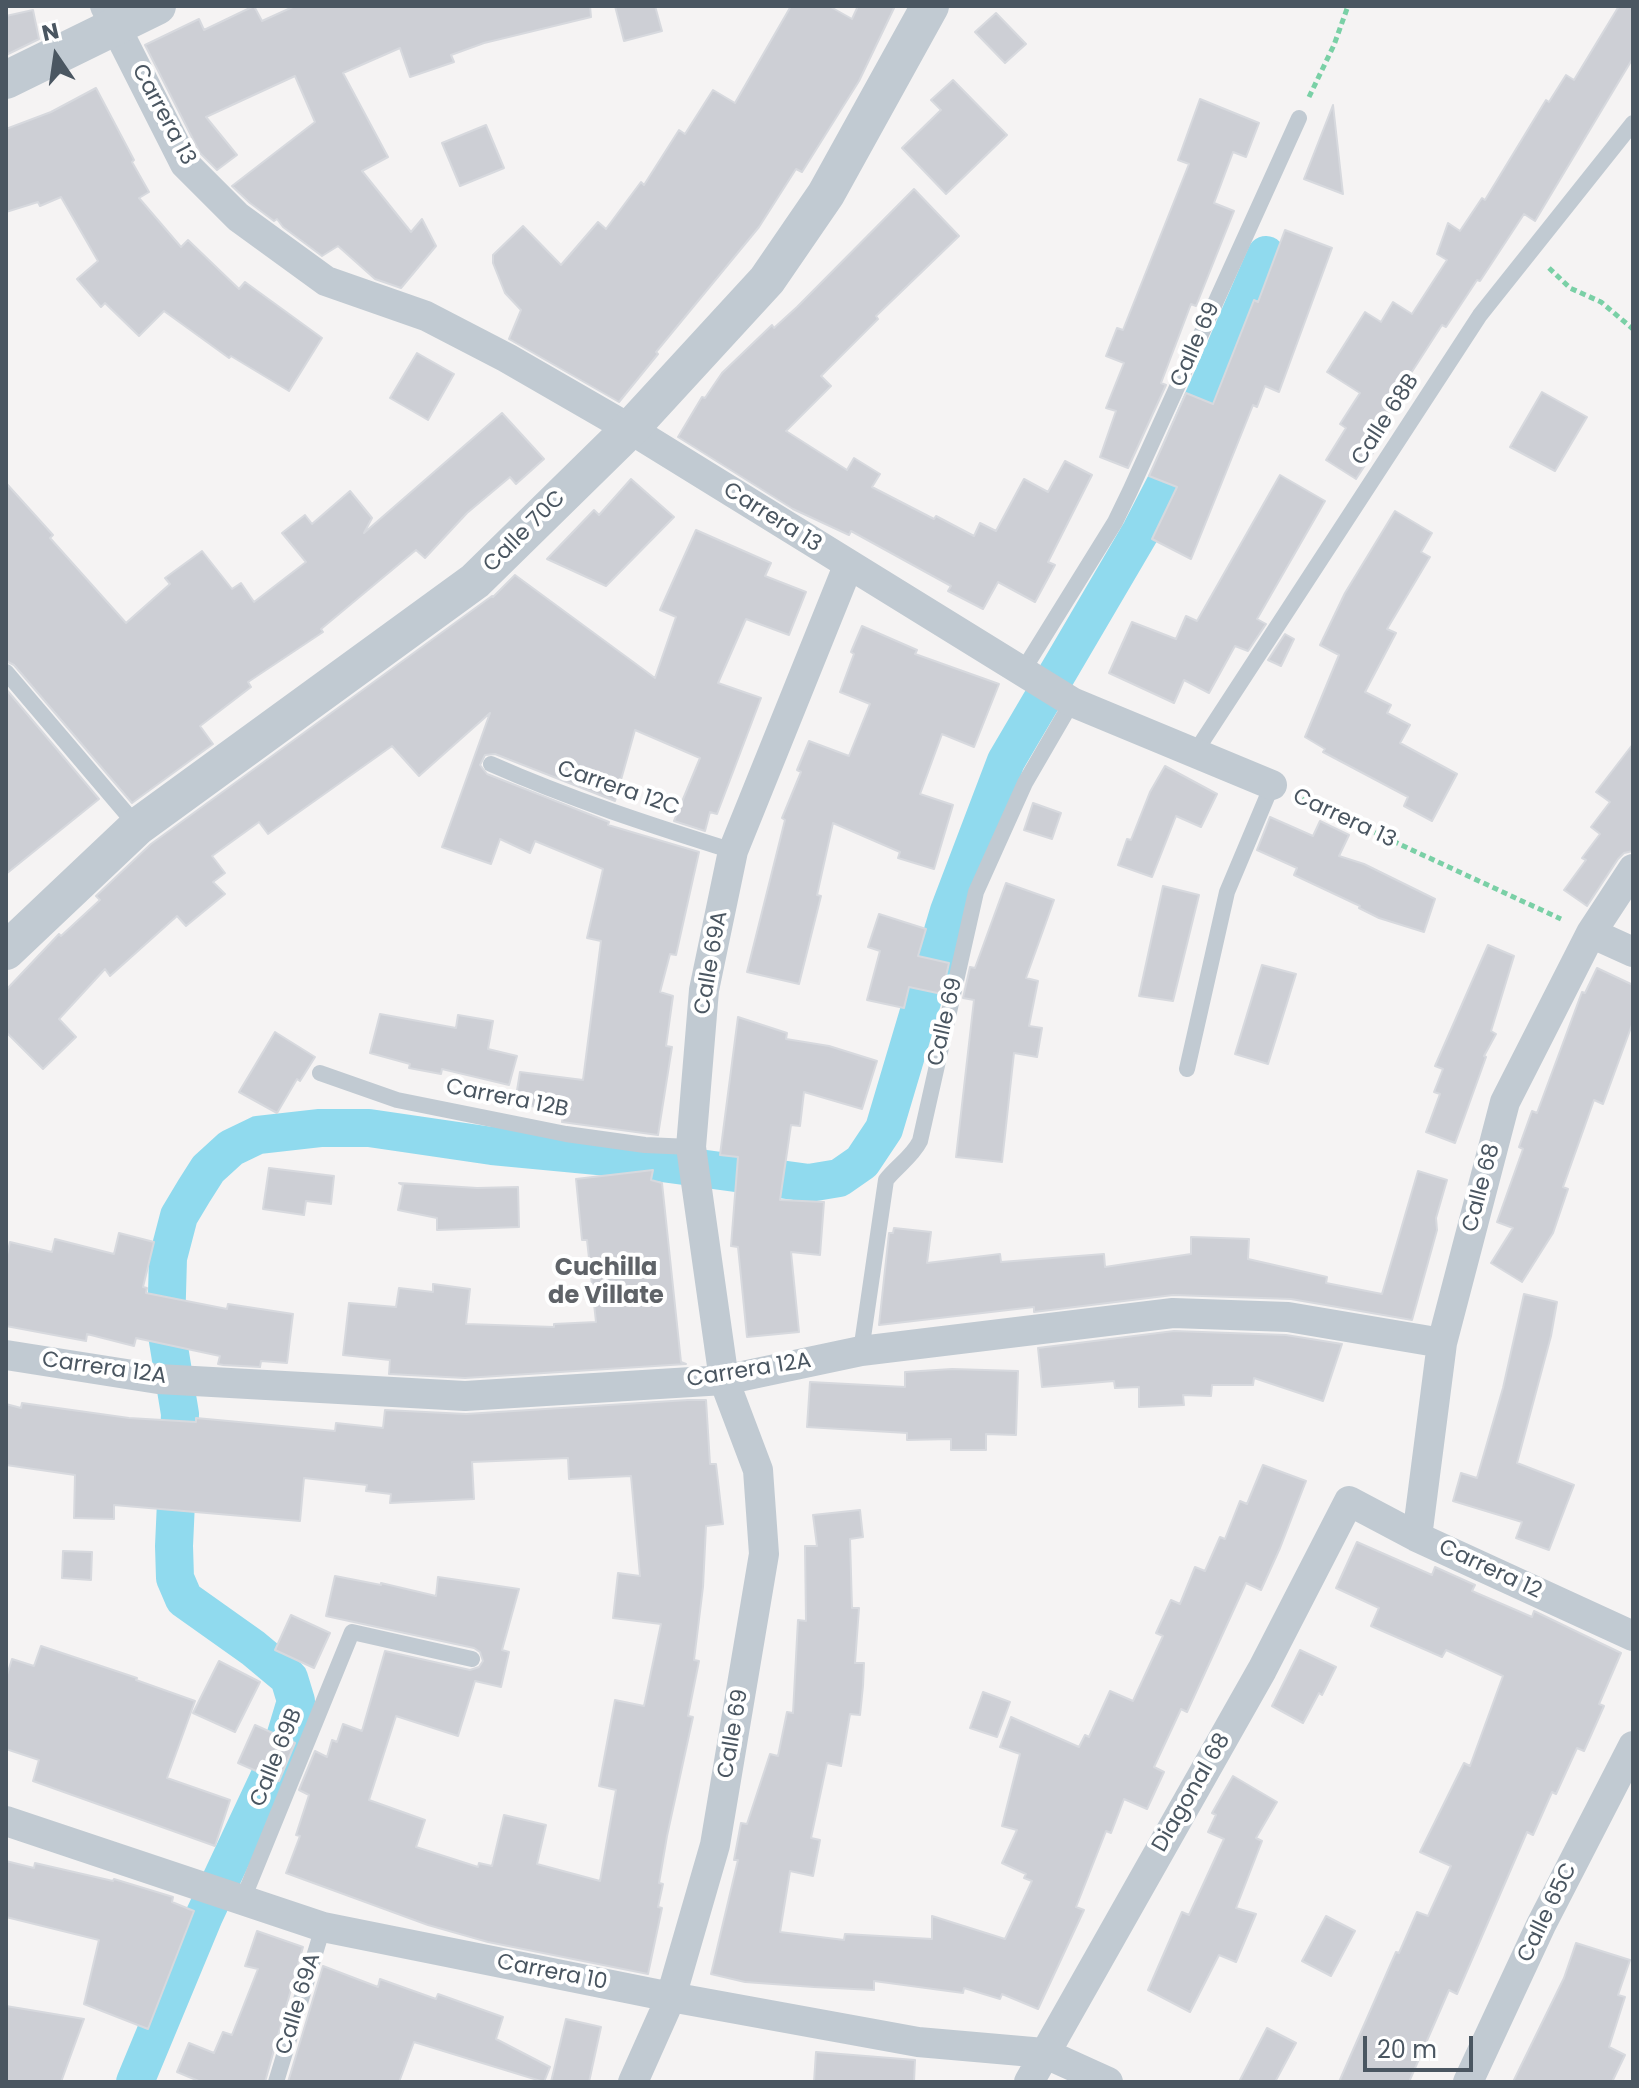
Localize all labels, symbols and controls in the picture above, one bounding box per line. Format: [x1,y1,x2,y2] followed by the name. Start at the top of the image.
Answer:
[39,15,62,49] text: N
[16,16,96,96] north arrow
[125,60,201,170] street label: Carrera 13
[1166,299,1226,391] street label: Calle 69
[1347,369,1425,471] street label: Calle 68B
[718,477,826,559] street label: Carrera 13
[479,486,571,578] street label: Calle 70C
[553,756,683,822] street label: Carrera 12C
[1288,784,1400,854] street label: Carrera 13
[690,909,734,1017] street label: Calle 69A
[923,975,969,1069] street label: Calle 69
[444,1074,570,1124] street label: Carrera 12B
[1458,1141,1506,1235] street label: Calle 68
[548,1255,664,1311] district label: Cuchilla de Villate
[40,1347,168,1391] street label: Carrera 12A
[685,1348,813,1394] street label: Carrera 12A
[1434,1535,1546,1605] street label: Carrera 12
[713,1687,755,1781] street label: Calle 69
[245,1705,309,1811] street label: Calle 69B
[1147,1729,1237,1857] street label: Diagonal 68
[1513,1859,1583,1967] street label: Calle 65C
[495,1949,609,1997] street label: Carrera 10
[271,1950,327,2058] street label: Calle 69A
[1367,2020,1477,2070] scale bar
[1377,2033,1437,2066] text: 20 m

